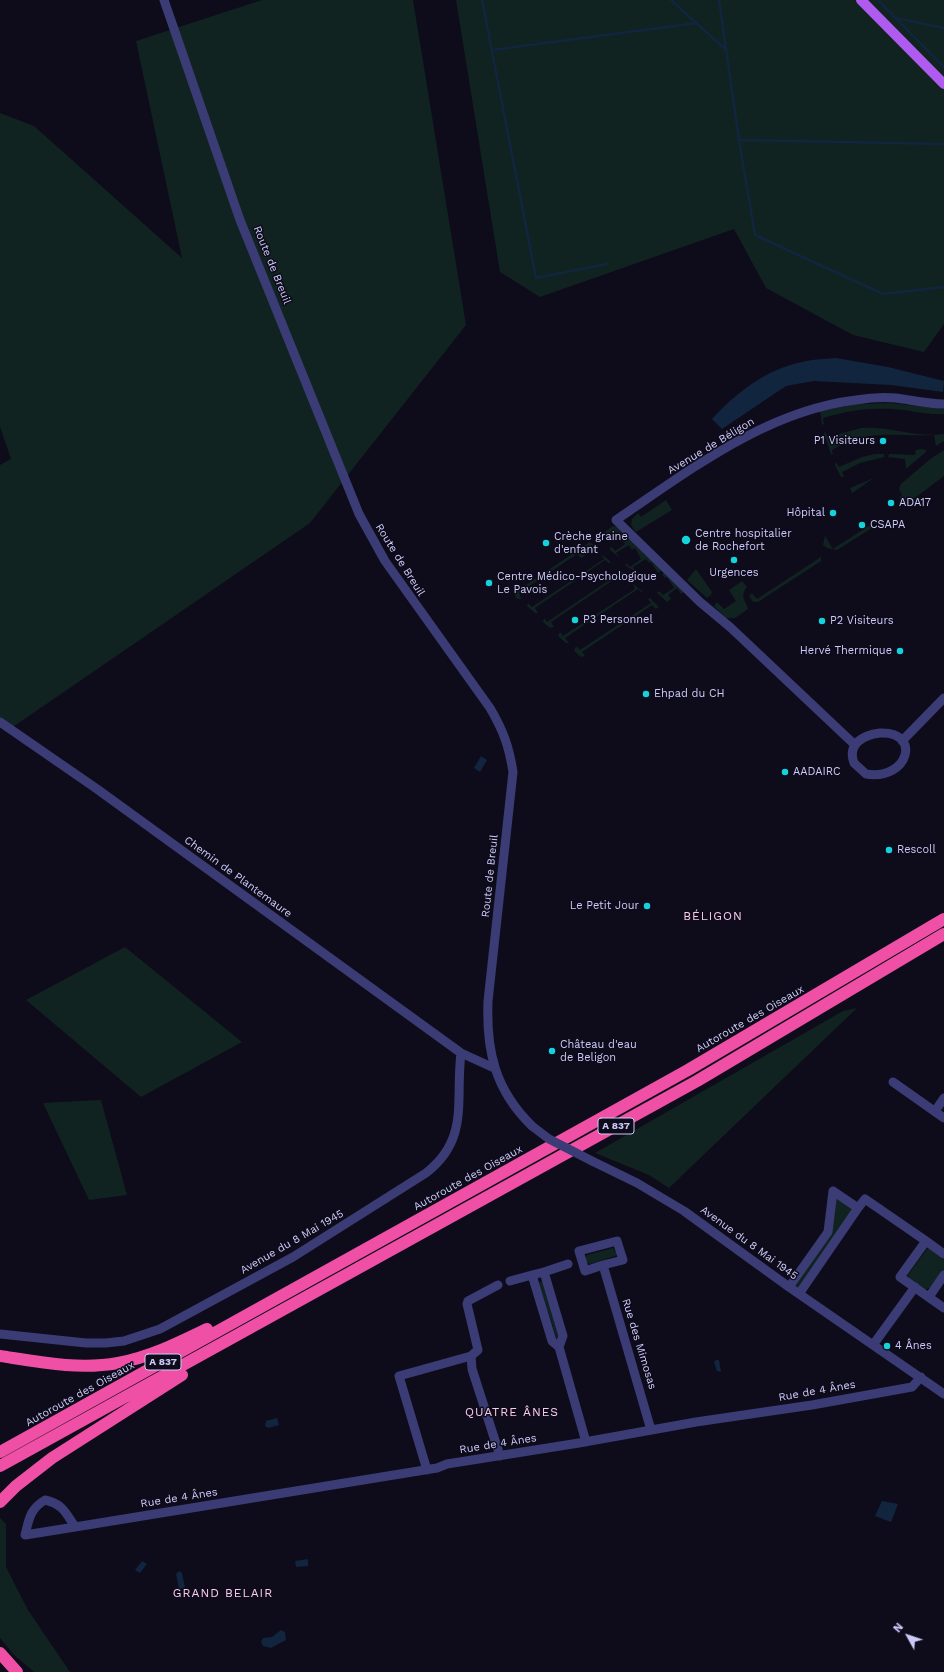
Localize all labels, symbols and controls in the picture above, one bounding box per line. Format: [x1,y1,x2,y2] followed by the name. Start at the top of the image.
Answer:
[250,224,294,306] street label: Route de Breuil
[665,415,757,477] street label: Avenue de Béligon
[814,434,875,448] place label: P1 Visiteurs
[878,436,888,446] marker: P1 Visiteurs
[899,496,931,510] place label: ADA17
[886,498,896,508] marker: ADA17
[786,506,825,520] place label: Hôpital
[828,508,838,518] marker: Hôpital
[870,518,905,532] place label: CSAPA
[857,520,867,530] marker: CSAPA
[372,521,428,599] street label: Route de Breuil
[695,527,792,553] place label: Centre hospitalier de Rochefort
[554,530,628,556] place label: Crèche graine d'enfant
[680,534,692,546] marker: Centre hospitalier de Rochefort
[541,538,551,548] marker: Crèche graine d'enfant
[729,555,739,565] marker: Urgences
[709,566,759,580] place label: Urgences
[497,570,657,596] place label: Centre Médico-Psychologique Le Pavois
[484,578,494,588] marker: Centre Médico-Psychologique Le Pavois
[583,613,653,627] place label: P3 Personnel
[830,614,893,628] place label: P2 Visiteurs
[570,615,580,625] marker: P3 Personnel
[817,616,827,626] marker: P2 Visiteurs
[800,644,892,658] place label: Hervé Thermique
[895,646,905,656] marker: Hervé Thermique
[654,687,725,701] place label: Ehpad du CH
[641,689,651,699] marker: Ehpad du CH
[793,765,841,779] place label: AADAIRC
[780,767,790,777] marker: AADAIRC
[182,834,294,920] street label: Chemin de Plantemaure
[479,834,501,918] street label: Route de Breuil
[897,843,936,857] place label: Rescoll
[884,845,894,855] marker: Rescoll
[570,899,639,913] place label: Le Petit Jour
[642,901,652,911] marker: Le Petit Jour
[683,909,743,923] district label: BÉLIGON
[694,983,806,1055] street label: Autoroute des Oiseaux
[560,1038,637,1064] place label: Château d'eau de Beligon
[547,1046,557,1056] marker: Château d'eau de Beligon
[598,1118,634,1134] road number: A 837
[411,1143,525,1213] street label: Autoroute des Oiseaux
[698,1203,800,1283] street label: Avenue du 8 Mai 1945
[238,1207,346,1277] street label: Avenue du 8 Mai 1945
[619,1297,659,1391] street label: Rue des Mimosas
[895,1339,932,1353] place label: 4 Ânes
[882,1341,892,1351] marker: 4 Ânes
[145,1354,181,1370] road number: A 837
[23,1359,137,1429] street label: Autoroute des Oiseaux
[778,1378,856,1404] street label: Rue de 4 Ânes
[465,1405,559,1419] district label: QUATRE ÂNES
[459,1431,537,1457] street label: Rue de 4 Ânes
[140,1485,218,1511] street label: Rue de 4 Ânes
[173,1586,273,1600] district label: GRAND BELAIR
[888,1616,928,1656] north arrow
[891,1621,906,1635] text: N

